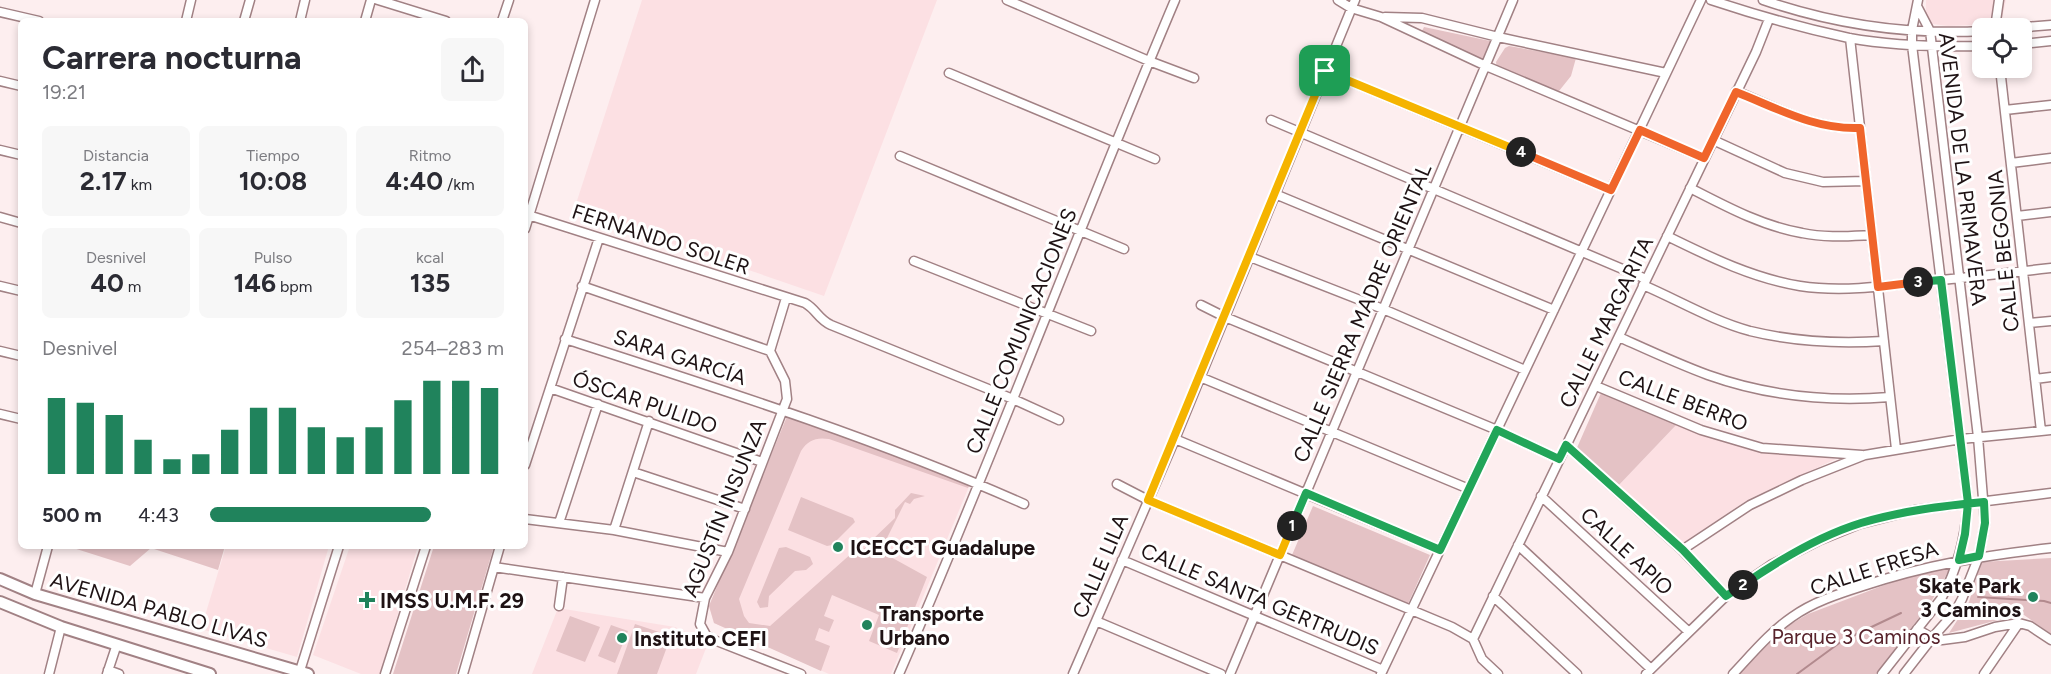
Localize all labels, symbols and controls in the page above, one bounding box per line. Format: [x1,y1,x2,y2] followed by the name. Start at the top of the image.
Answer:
[1972,18,2032,78] map controls
[1972,18,2032,78] button: locate
[1934,31,1992,307] street label: AVENIDA DE LA PRIMAVERA
[42,38,302,77] text: Carrera nocturna
[441,38,504,101] button: share
[1299,45,1350,96] pin
[1308,54,1341,87] icon: arrive
[42,80,86,104] text: 19:21
[1506,137,1536,167] pin: 4
[1516,142,1526,161] text: 4
[83,146,149,165] text: Distancia
[246,146,300,165] text: Tiempo
[409,146,451,165] text: Ritmo
[1288,160,1436,466] street label: CALLE SIERRA MADRE ORIENTAL
[80,165,127,197] text: 2.17
[239,165,307,197] text: 10:08
[385,165,443,197] text: 4:40
[1982,169,2024,333] street label: CALLE BEGONIA
[127,175,152,194] text: km
[443,175,475,194] text: /km
[569,198,753,280] street label: FERNANDO SOLER
[960,205,1082,457] street label: CALLE COMUNICACIONES
[1554,232,1658,412] street label: CALLE MARGARITA
[86,248,146,267] text: Desnivel
[254,248,292,267] text: Pulso
[416,248,444,267] text: kcal
[91,267,124,299] text: 40
[234,267,276,299] text: 146
[410,267,450,299] text: 135
[1903,267,1933,297] pin: 3
[1914,272,1922,291] text: 3
[124,277,141,296] text: m
[276,277,312,296] text: bpm
[611,324,749,390] street label: SARA GARCÍA
[42,336,117,360] text: Desnivel
[402,336,504,360] text: 254–283 m
[1615,364,1751,436] street label: CALLE BERRO
[569,366,721,438] street label: ÓSCAR PULIDO
[677,415,771,601] street label: AGUSTÍN INSUNZA
[1576,502,1678,600] street label: CALLE APIO
[42,503,102,527] text: 500 m
[138,503,179,527] text: 4:43
[1067,510,1133,622] street label: CALLE LILA
[1277,511,1307,541] pin: 1
[1289,516,1295,535] text: 1
[850,535,1036,560] place label: ICECCT Guadalupe
[1807,536,1941,600] street label: CALLE FRESA
[1137,538,1383,660] street label: CALLE SANTA GERTRUDIS
[831,540,845,554] marker: ICECCT Guadalupe
[48,567,270,653] street label: AVENIDA PABLO LIVAS
[1728,570,1758,600] pin: 2
[1919,573,2022,622] place label: Skate Park 3 Caminos
[1738,575,1748,594] text: 2
[380,588,524,613] place label: IMSS U.M.F. 29
[2026,590,2040,604] marker: Skate Park 3 Caminos
[358,591,376,609] marker: IMSS U.M.F. 29
[879,601,984,650] place label: Transporte Urbano
[860,618,874,632] marker: Transporte Urbano
[1771,624,1941,649] park label: Parque 3 Caminos
[634,626,767,651] place label: Instituto CEFI
[615,631,629,645] marker: Instituto CEFI

